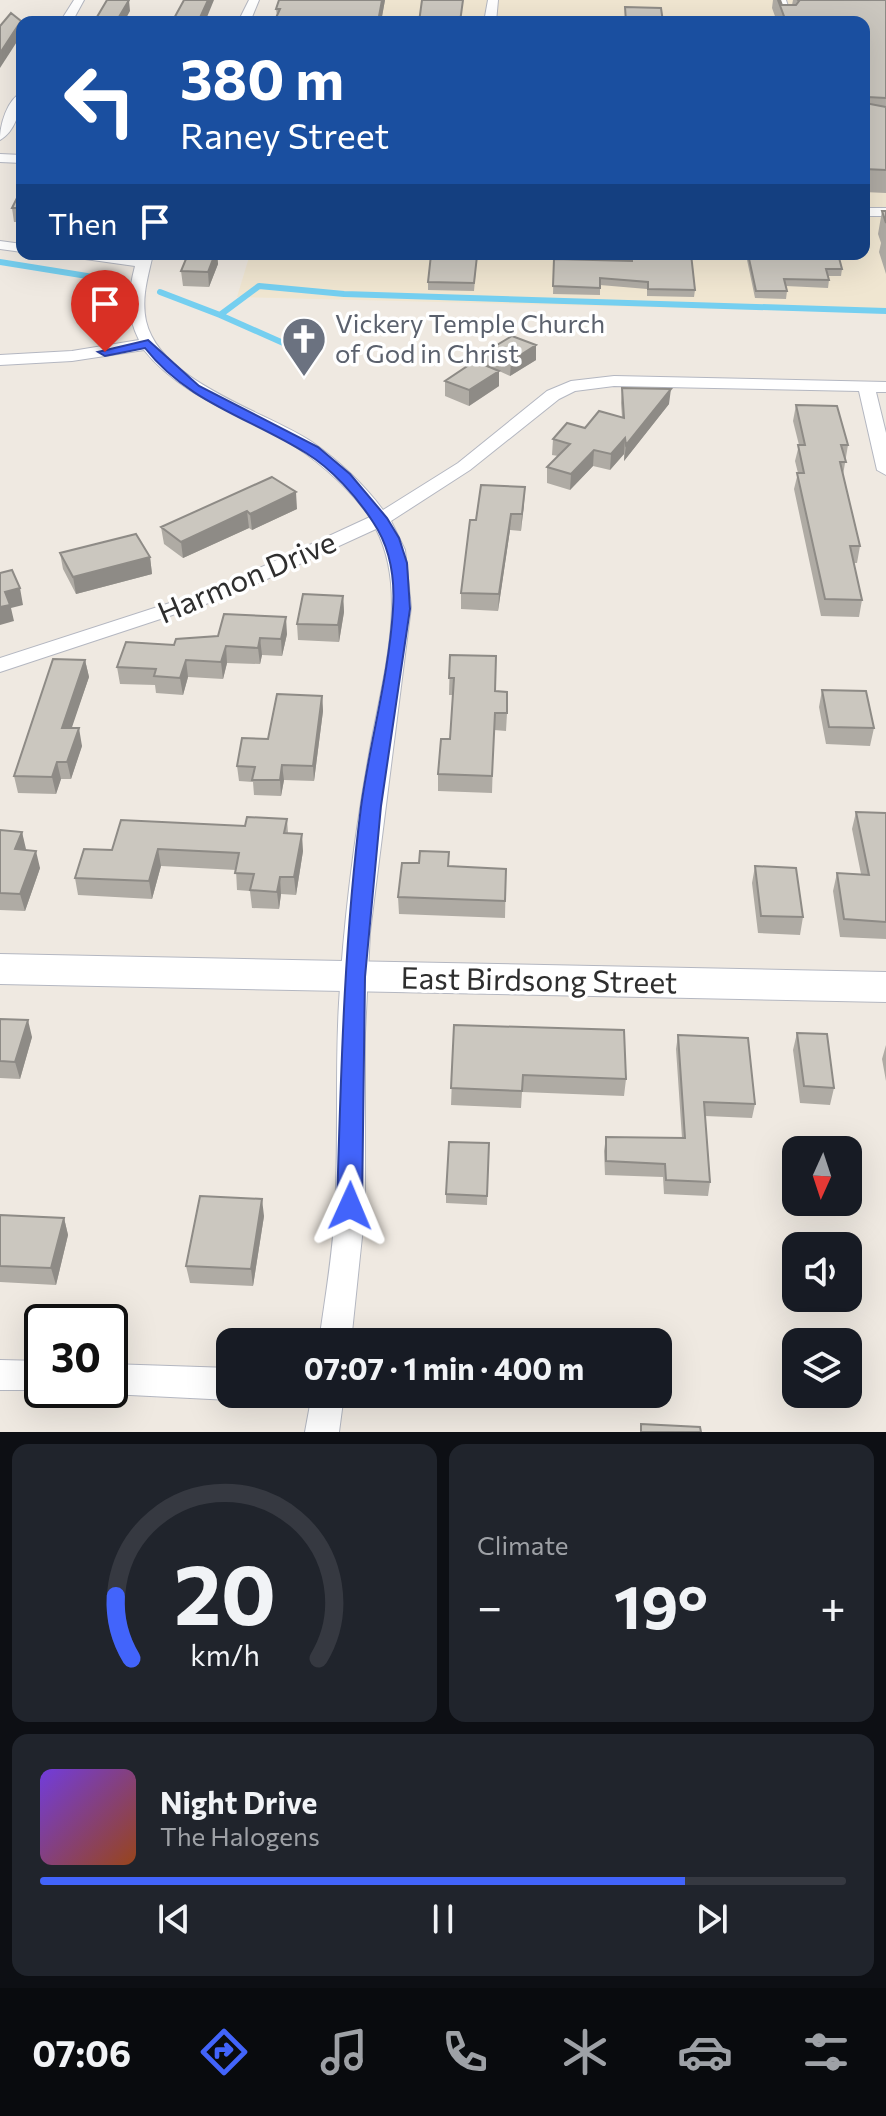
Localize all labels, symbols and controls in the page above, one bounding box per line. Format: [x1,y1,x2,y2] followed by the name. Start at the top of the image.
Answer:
[180,43,344,112] text: 380 m
[48,48,152,152] icon: left
[180,112,389,156] text: Raney Street
[133,200,177,244] icon: arrive
[48,204,117,241] text: Then
[71,270,139,352] pin
[83,282,127,326] icon: arrive
[335,307,605,368] place label: Vickery Temple Church of God in Christ
[280,315,328,378] church icon: Vickery Temple Church of God in Christ
[151,522,341,630] street label: Harmon Drive
[400,958,678,999] street label: East Birdsong Street
[782,1136,862,1216] north arrow
[782,1136,862,1408] map controls
[308,1164,392,1248] position arrow
[782,1232,862,1312] button: sound
[24,1304,128,1408] speed limit sign: 30
[782,1328,862,1408] button: layers
[304,1349,584,1386] text: 07:07 · 1 min · 400 m
[477,1529,569,1560] text: Climate
[173,1540,276,1642] text: 20
[614,1568,708,1641] text: 19°
[477,1578,502,1632] text: −
[820,1578,846,1632] text: +
[190,1637,259,1672] text: km/h
[160,1783,317,1820] text: Night Drive
[160,1820,320,1851] text: The Halogens
[152,1897,196,1941] icon: previous
[421,1897,465,1941] icon: pause
[690,1897,734,1941] icon: next
[196,2024,252,2080] icon: directions
[316,2024,372,2080] icon: music
[437,2024,493,2080] icon: phone
[557,2024,613,2080] icon: climate
[677,2024,733,2080] icon: car
[798,2024,854,2080] icon: filters
[32,2030,131,2074] text: 07:06

